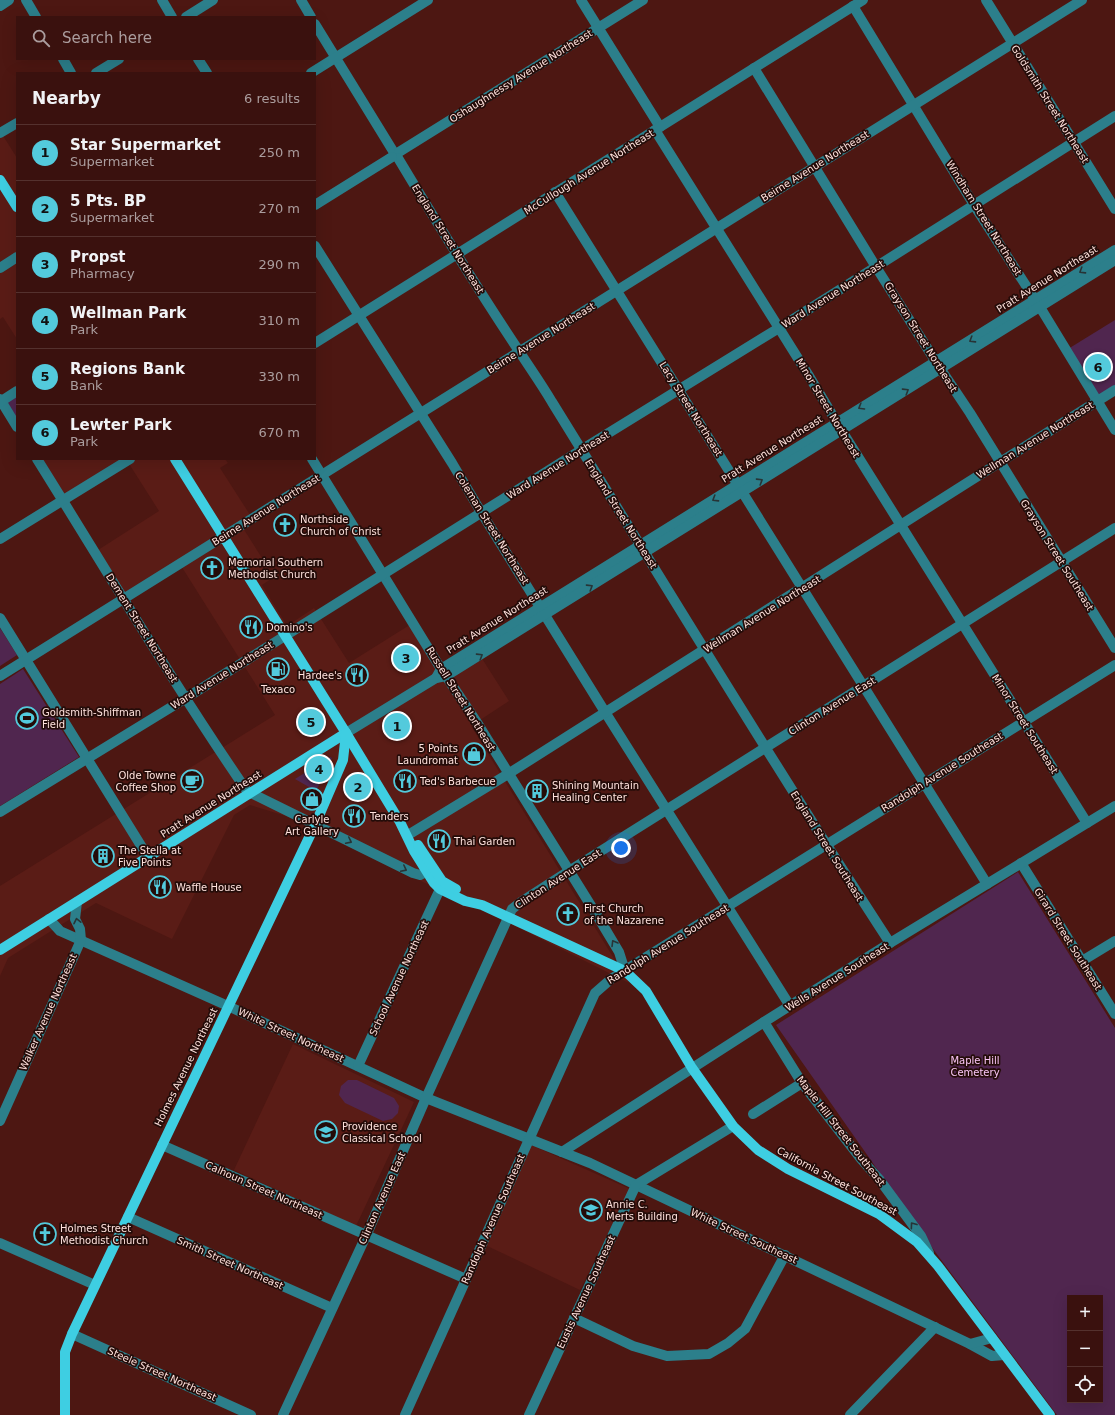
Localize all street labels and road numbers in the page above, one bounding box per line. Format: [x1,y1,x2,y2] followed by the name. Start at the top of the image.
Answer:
[448,27,594,125] street label: Oshaughnessy Avenue Northeast
[1009,43,1091,165] street label: Goldsmith Street Northeast
[522,127,656,217] street label: McCullough Avenue Northeast
[759,128,871,204] street label: Beirne Avenue Northeast
[944,158,1024,278] street label: Windham Street Northeast
[410,182,486,296] street label: England Street Northeast
[995,243,1100,315] street label: Pratt Avenue Northeast
[780,258,886,330] street label: Ward Avenue Northeast
[882,280,960,394] street label: Grayson Street Northeast
[485,300,597,376] street label: Beirne Avenue Northeast
[794,356,862,460] street label: Minor Street Northeast
[657,360,725,458] street label: Lacy Street Northeast
[974,399,1096,481] street label: Wellman Avenue Northeast
[720,413,825,485] street label: Pratt Avenue Northeast
[505,429,611,501] street label: Ward Avenue Northeast
[583,457,659,571] street label: England Street Northeast
[453,470,531,586] street label: Coleman Street Northeast
[210,472,322,548] street label: Beirne Avenue Northeast
[1018,497,1096,613] street label: Grayson Street Southeast
[104,572,180,684] street label: Dement Street Northeast
[701,573,823,655] street label: Wellman Avenue Northeast
[445,584,550,656] street label: Pratt Avenue Northeast
[169,639,275,711] street label: Ward Avenue Northeast
[424,645,498,753] street label: Russell Street Northeast
[990,672,1060,776] street label: Minor Street Southeast
[787,675,878,737] street label: Clinton Avenue East
[879,730,1005,814] street label: Randolph Avenue Southeast
[159,768,264,840] street label: Pratt Avenue Northeast
[788,789,866,903] street label: England Street Southeast
[513,847,603,911] street label: Clinton Avenue East
[1032,886,1104,992] street label: Girard Street Southeast
[605,902,731,986] street label: Randolph Avenue Southeast
[367,918,431,1037] street label: School Avenue Northeast
[783,940,891,1014] street label: Wells Avenue Southeast
[17,952,79,1072] street label: Walker Avenue Northeast
[152,1006,220,1128] street label: Holmes Avenue Northeast
[236,1006,346,1064] street label: White Street Northeast
[795,1074,887,1188] street label: Maple Hill Street Southeast
[775,1145,899,1218] street label: California Street Southeast
[357,1150,407,1246] street label: Clinton Avenue East
[459,1152,527,1286] street label: Randolph Avenue Southeast
[204,1159,324,1221] street label: Calhoun Street Northeast
[689,1206,799,1266] street label: White Street Southeast
[555,1234,617,1350] street label: Eustis Avenue Southeast
[175,1235,285,1291] street label: Smith Street Northeast
[106,1345,218,1403] street label: Steele Street Northeast

